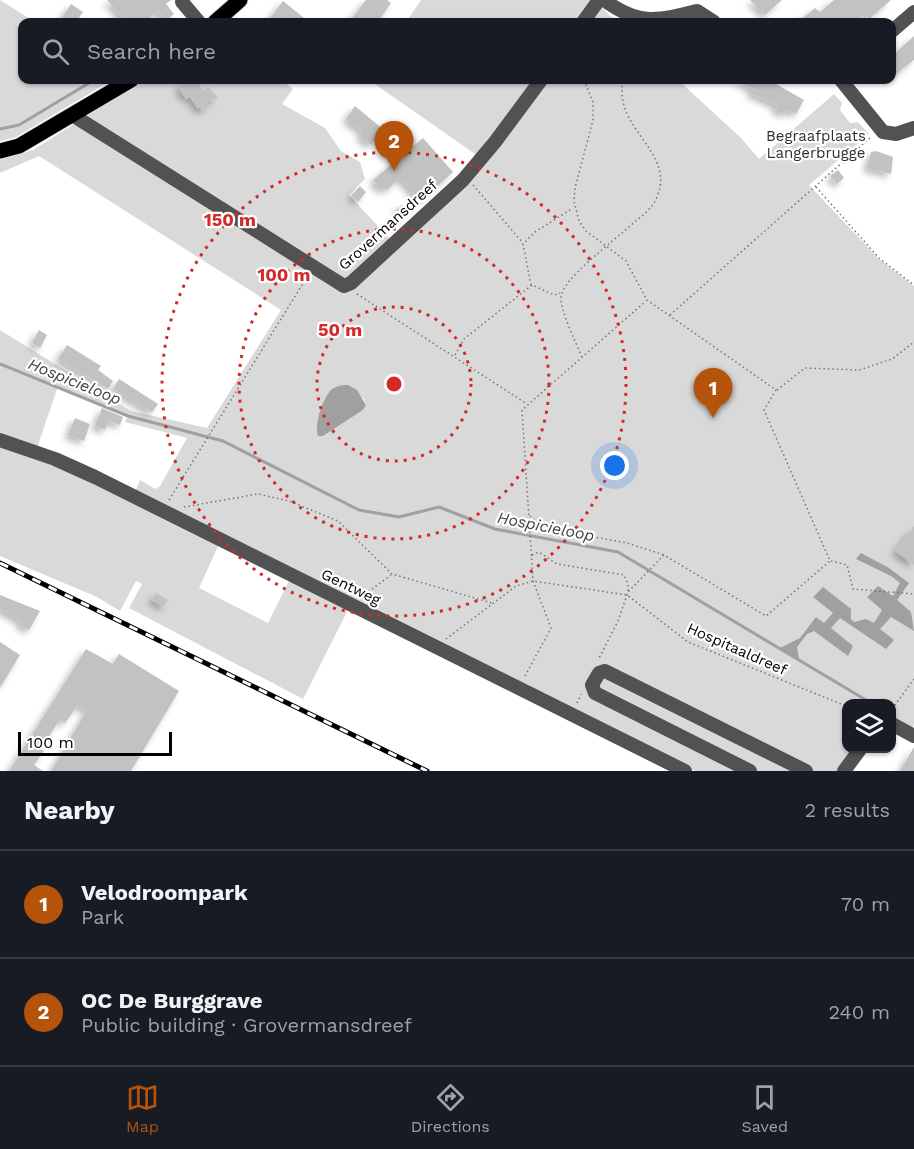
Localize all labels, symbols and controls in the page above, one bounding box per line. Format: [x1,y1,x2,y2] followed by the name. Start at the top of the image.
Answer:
[18,18,896,84] search box
[39,35,72,68] icon: search
[87,39,216,64] text: Search here
[374,122,414,171] pin: 2
[766,127,866,162] park label: Begraafplaats Langerbrugge
[335,176,441,274] street label: Grovermansdreef
[204,209,256,230] text: 150 m
[257,264,311,285] text: 100 m
[318,319,362,340] text: 50 m
[26,354,124,409] water label: Hospicieloop
[694,368,732,418] pin: 1
[384,374,404,394] centre of rings
[600,451,629,480] your location
[496,508,596,545] water label: Hospicieloop
[318,565,384,609] street label: Gentweg
[684,619,790,679] street label: Hospitaaldreef
[842,699,896,753] map controls
[842,699,896,753] button: layers
[18,729,172,756] scale bar
[27,733,74,752] text: 100 m
[24,795,115,825] text: Nearby
[805,798,890,822] text: 2 results
[81,880,248,905] text: Velodroompark
[39,892,48,916] text: 1
[841,892,890,916] text: 70 m
[81,905,124,929] text: Park
[81,988,262,1013] text: OC De Burggrave
[38,1000,49,1024] text: 2
[828,1000,890,1024] text: 240 m
[81,1013,412,1037] text: Public building · Grovermansdreef
[126,1081,159,1136] tab: Map
[411,1081,490,1136] tab: Directions
[742,1081,788,1136] tab: Saved

